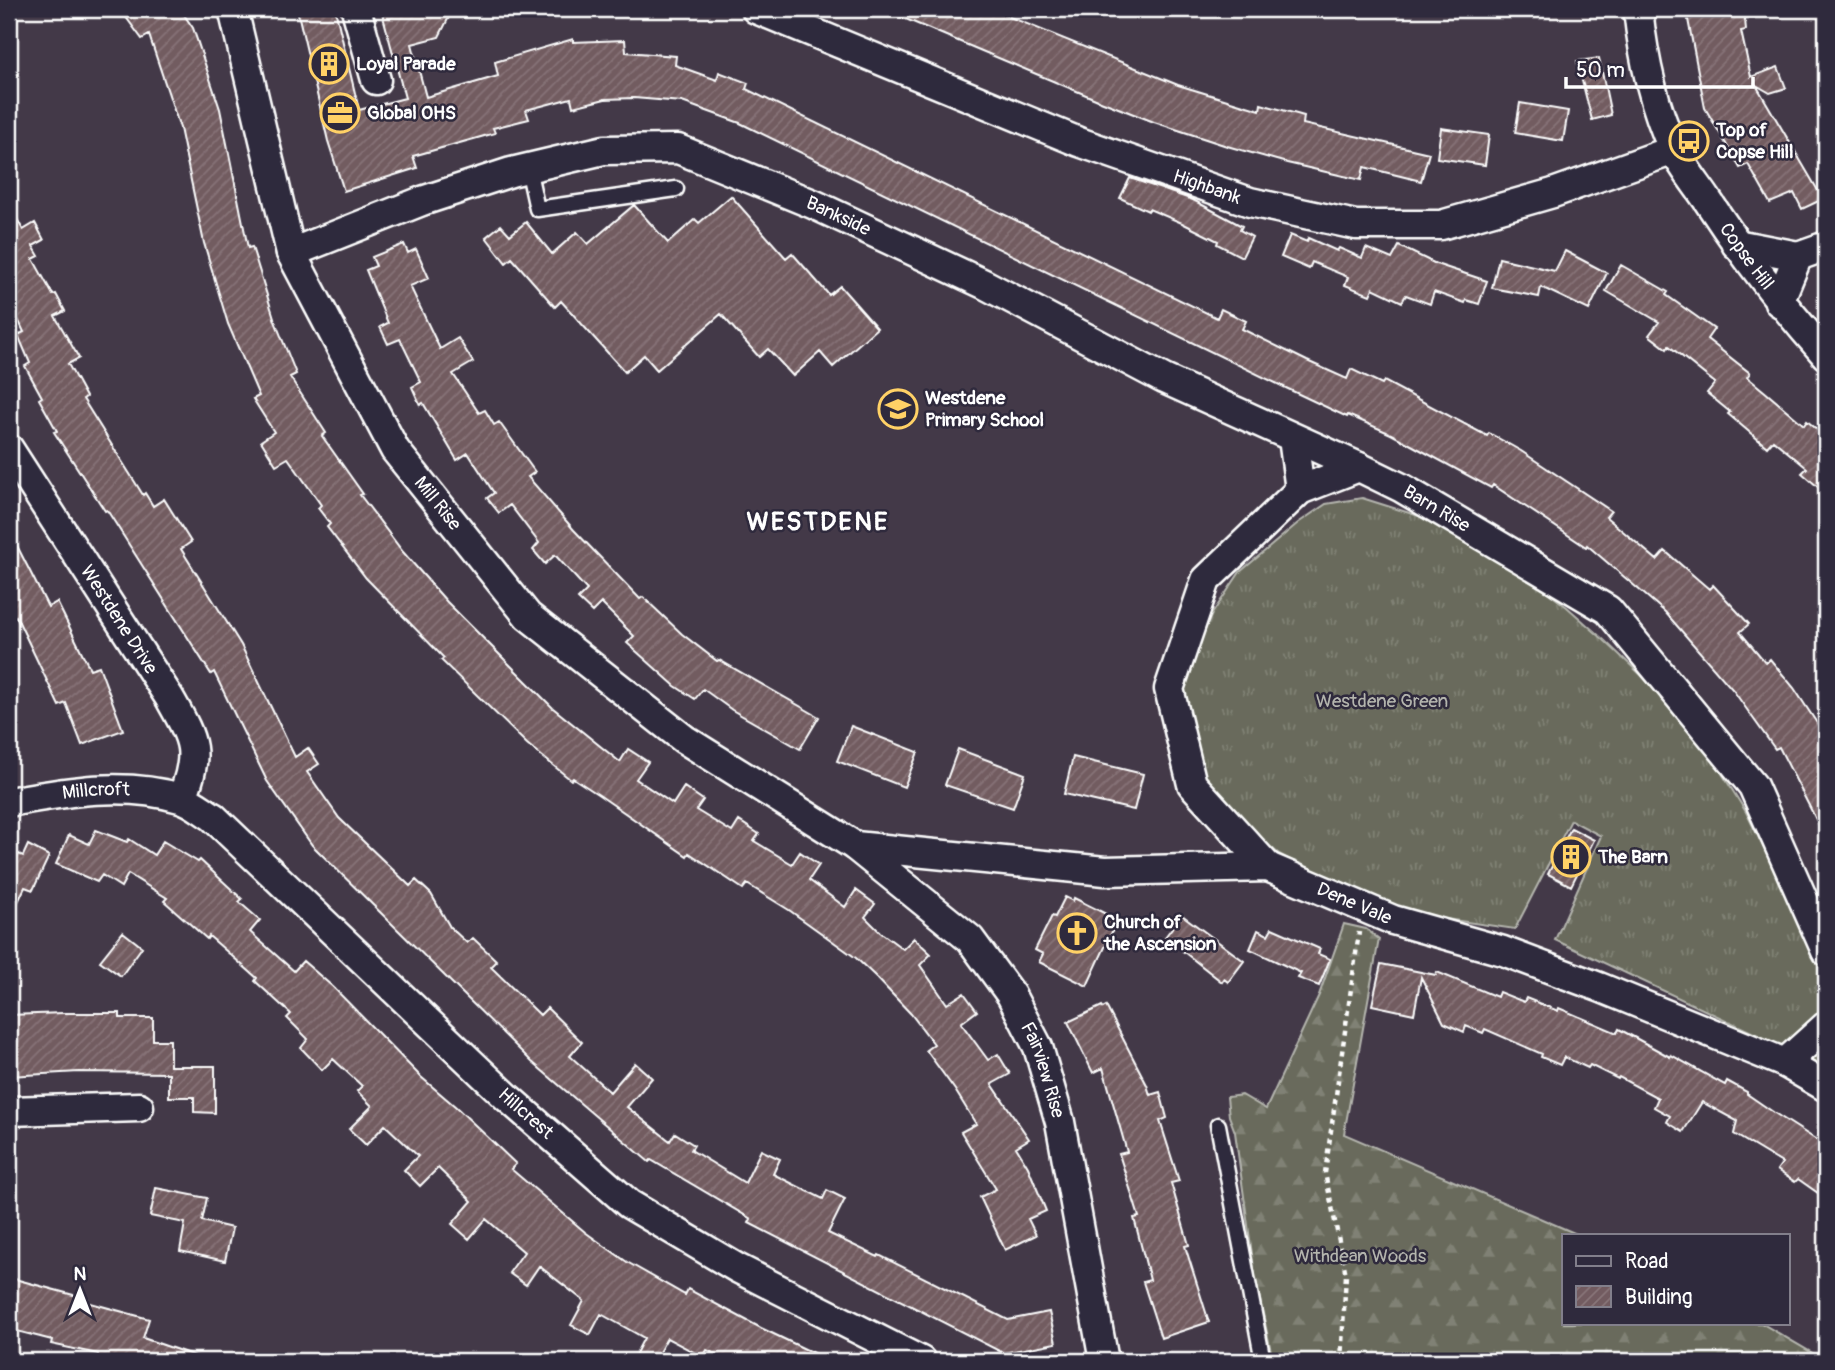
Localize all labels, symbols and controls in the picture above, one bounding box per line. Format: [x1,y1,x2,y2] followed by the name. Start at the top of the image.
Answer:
[308,43,350,85] building icon: Loyal Parade
[1566,46,1753,90] scale bar
[356,52,456,76] place label: Loyal Parade
[1576,57,1625,84] text: 50 m
[319,92,361,134] office icon: Global OHS
[367,101,456,125] place label: Global OHS
[1715,118,1794,164] place label: Top of Copse Hill
[1668,120,1710,162] bus stop icon: Top of Copse Hill
[1170,164,1244,210] street label: Highbank
[803,191,875,242] street label: Bankside
[1714,218,1779,295] street label: Copse Hill
[925,386,1044,432] place label: Westdene Primary School
[877,388,919,430] school or university icon: Westdene Primary School
[409,471,467,536] street label: Mill Rise
[1399,479,1475,538] street label: Barn Rise
[747,506,889,538] district label: WESTDENE
[75,560,163,679] street label: Westdene Drive
[1316,689,1448,713] park label: Westdene Green
[61,777,131,805] street label: Millcroft
[1550,836,1592,878] building icon: The Barn
[1597,845,1668,869] place label: The Barn
[1313,877,1396,930] street label: Dene Vale
[1103,910,1217,956] place label: Church of the Ascension
[1056,912,1098,954] church icon: Church of the Ascension
[1015,1018,1070,1121] street label: Fairview Rise
[493,1083,559,1145] street label: Hillcrest
[1562,1234,1790,1324] legend
[1294,1244,1427,1268] park label: Withdean Woods
[1625,1248,1669,1275] text: Road
[46,1254,116,1324] north arrow
[74,1262,87,1286] text: N
[1625,1284,1692,1311] text: Building

